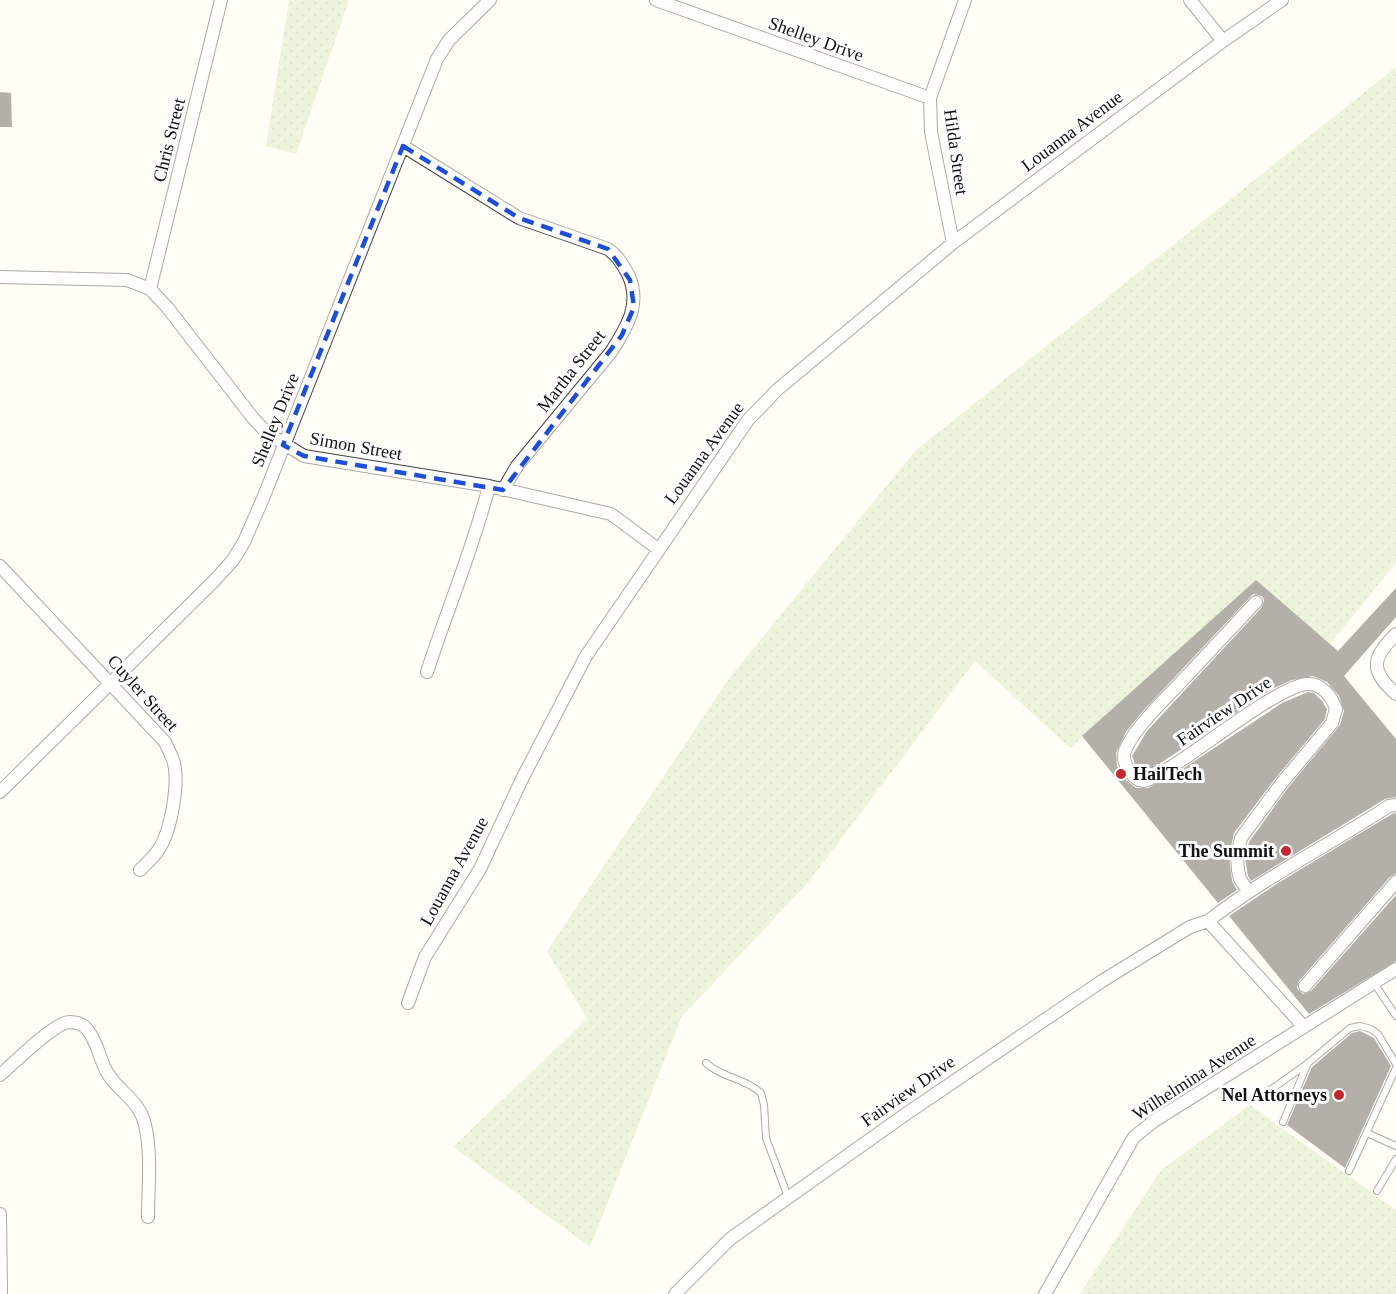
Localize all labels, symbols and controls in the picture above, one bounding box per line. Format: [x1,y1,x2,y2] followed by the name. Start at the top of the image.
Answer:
[766,13,866,65] street label: Shelley Drive
[1018,87,1126,175] street label: Louanna Avenue
[149,96,189,184] street label: Chris Street
[940,108,972,196] street label: Hilda Street
[533,326,609,416] street label: Martha Street
[247,370,303,470] street label: Shelley Drive
[660,398,748,508] street label: Louanna Avenue
[308,428,404,464] street label: Simon Street
[104,651,182,735] street label: Cuyler Street
[1173,672,1275,750] street label: Fairview Drive
[1133,764,1202,784] place label: HailTech
[1114,767,1128,781] marker: HailTech
[416,813,492,929] street label: Louanna Avenue
[1178,841,1274,861] place label: The Summit
[1279,844,1293,858] marker: The Summit
[1129,1030,1259,1124] street label: Wilhelmina Avenue
[857,1051,959,1131] street label: Fairview Drive
[1222,1085,1327,1105] place label: Nel Attorneys
[1332,1088,1346,1102] marker: Nel Attorneys

